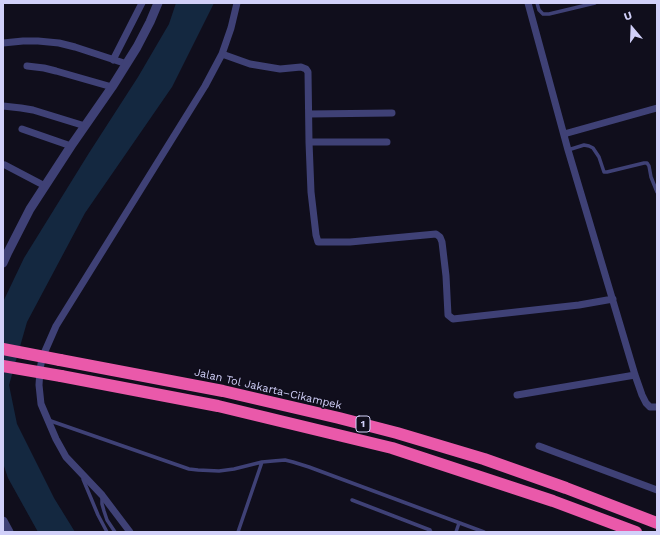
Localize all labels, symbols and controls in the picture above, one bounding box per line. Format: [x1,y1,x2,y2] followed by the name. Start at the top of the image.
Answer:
[612,8,652,48] north arrow
[622,9,634,24] text: U
[193,366,343,412] street label: Jalan Tol Jakarta–Cikampek
[356,416,370,432] road number: 1

